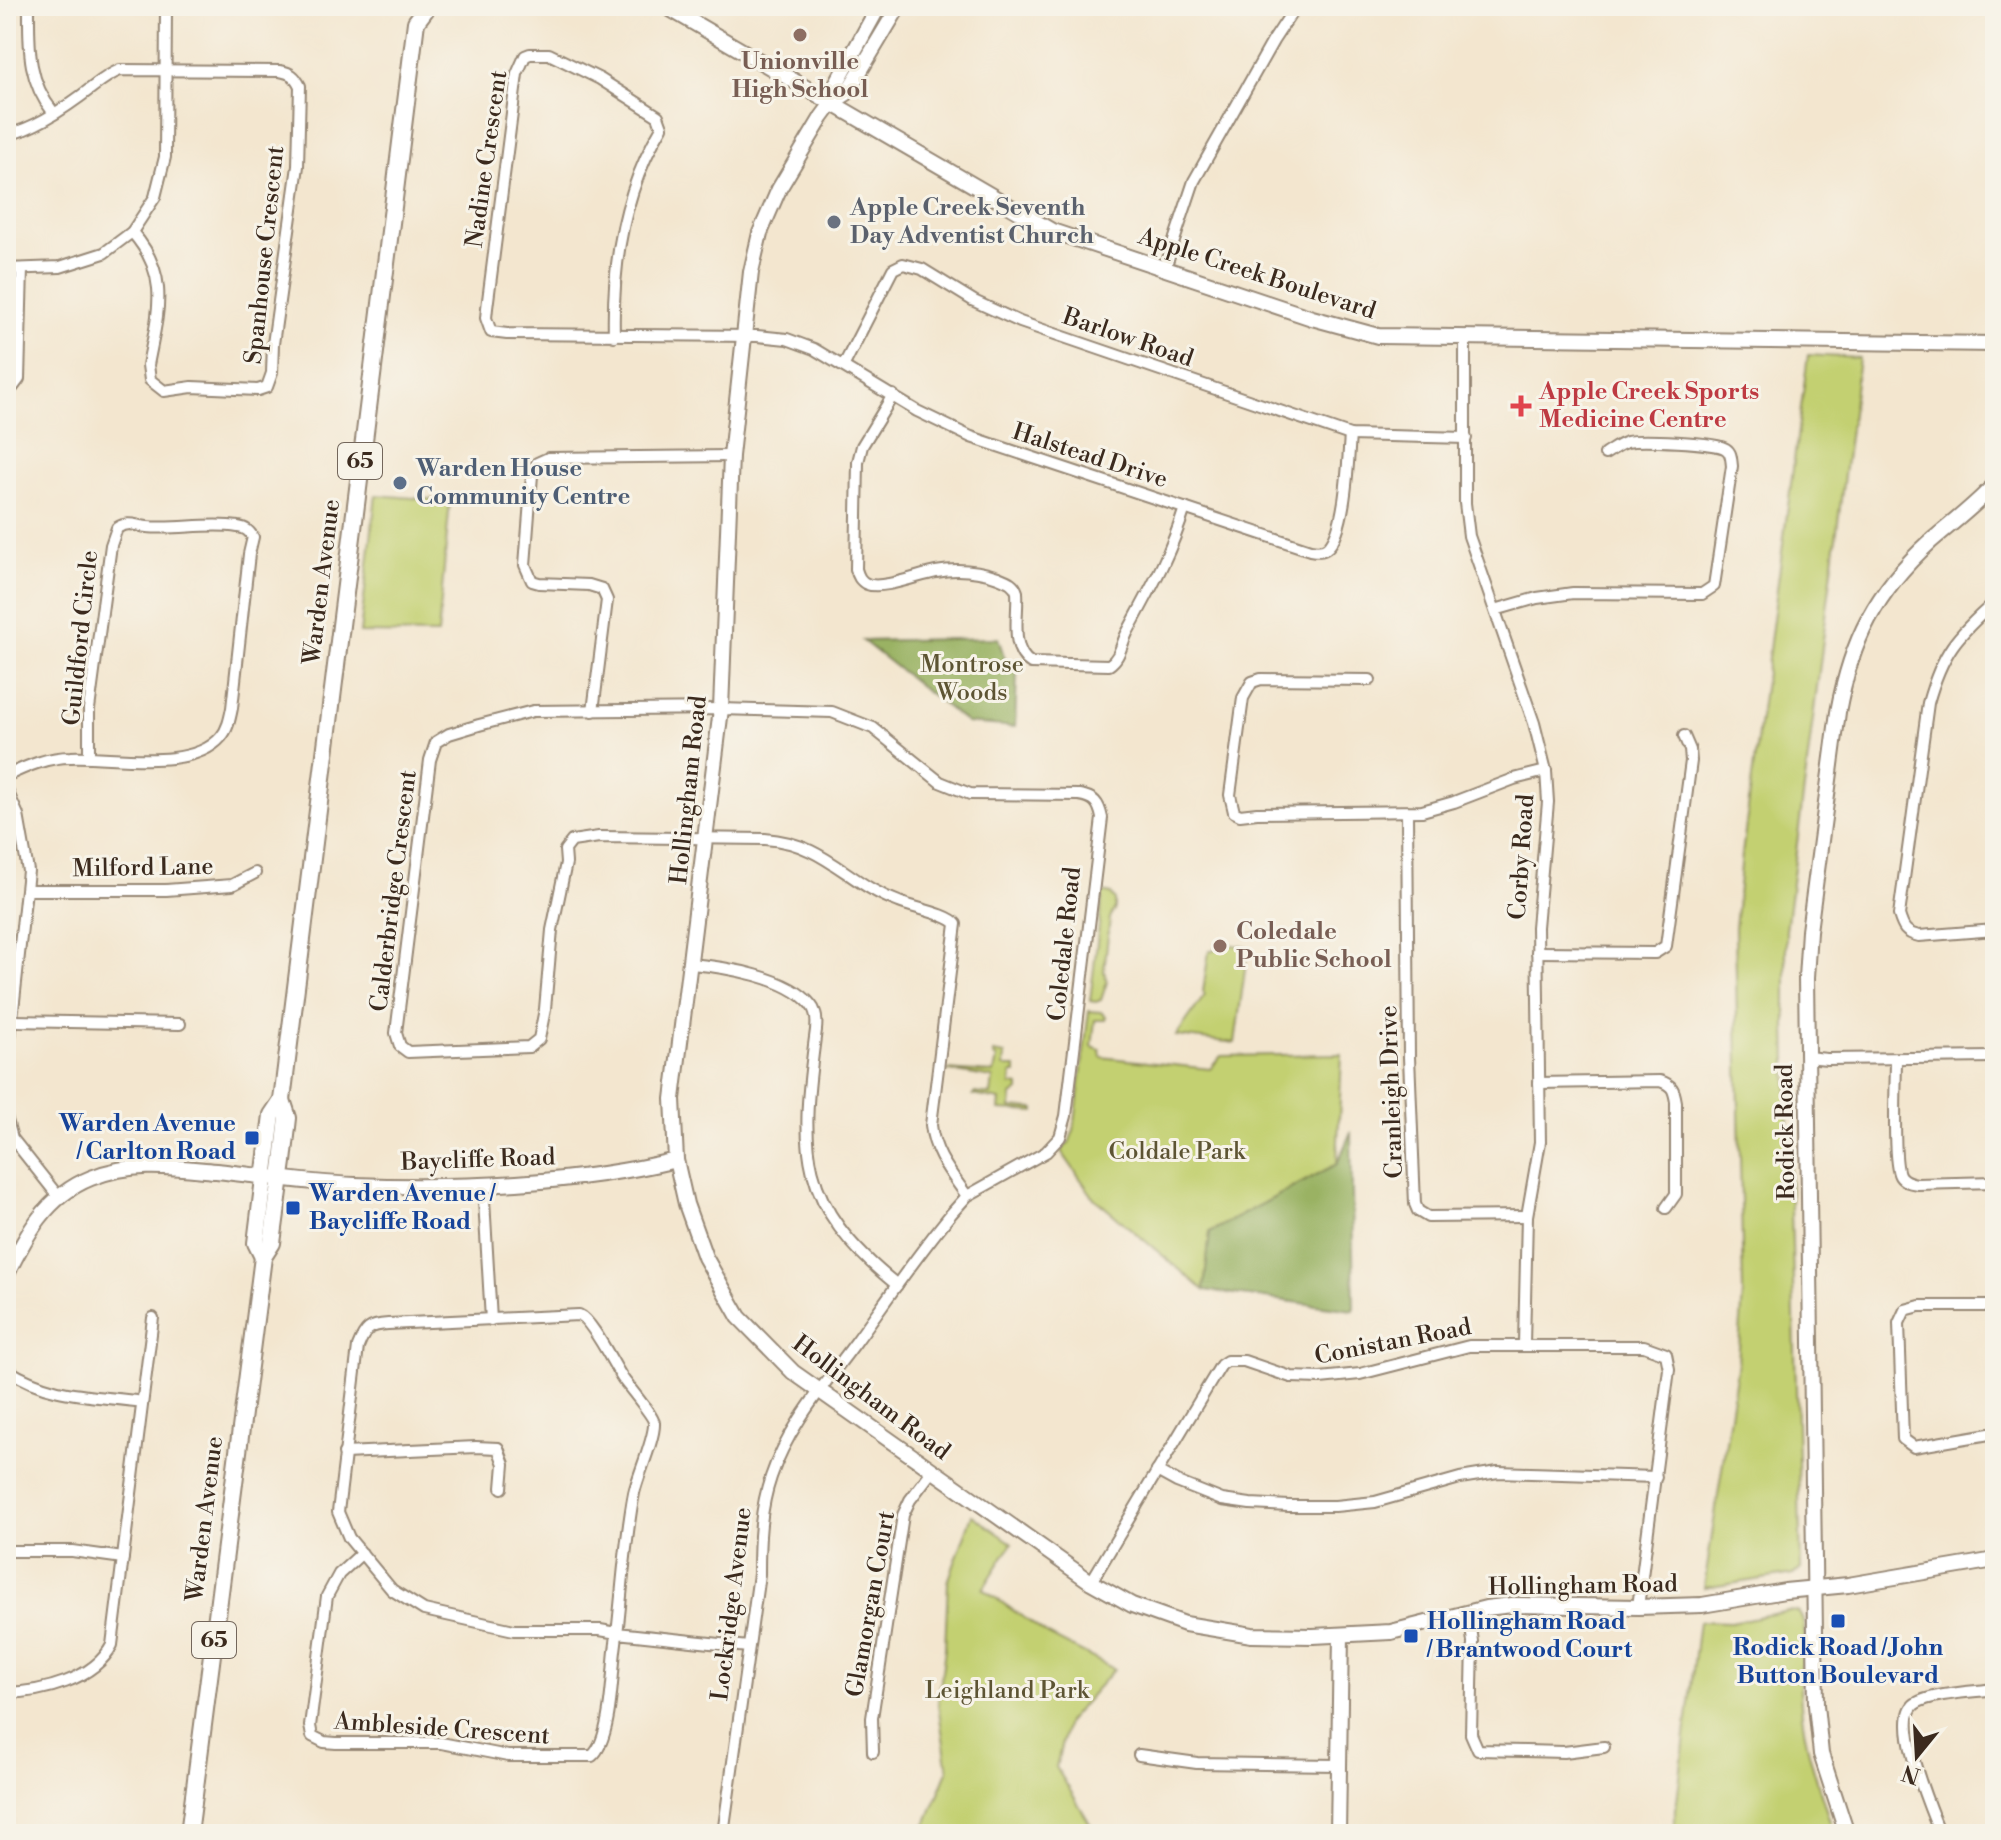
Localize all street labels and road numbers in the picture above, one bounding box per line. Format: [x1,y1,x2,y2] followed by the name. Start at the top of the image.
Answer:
[460,68,514,250] street label: Nadine Crescent
[239,144,291,366] street label: Spanhouse Crescent
[1134,221,1380,327] street label: Apple Creek Boulevard
[1058,301,1198,374] street label: Barlow Road
[1009,417,1171,495] street label: Halstead Drive
[338,443,382,479] road number: 65
[297,497,347,668] street label: Warden Avenue
[57,549,105,727] street label: Guildford Circle
[664,694,714,886] street label: Hollingham Road
[364,768,424,1014] street label: Calderbridge Crescent
[1503,793,1541,921] street label: Corby Road
[72,852,214,884] street label: Milford Lane
[1042,865,1088,1023] street label: Coledale Road
[1374,1005,1410,1179] street label: Cranleigh Drive
[1770,1063,1802,1201] street label: Rodick Road
[399,1142,556,1178] street label: Baycliffe Road
[1312,1312,1474,1372] street label: Conistan Road
[786,1329,956,1467] street label: Hollingham Road
[180,1434,230,1605] street label: Warden Avenue
[705,1506,759,1702] street label: Lockridge Avenue
[840,1508,902,1699] street label: Glamorgan Court
[1488,1569,1678,1603] street label: Hollingham Road
[192,1622,236,1658] road number: 65
[332,1706,551,1752] street label: Ambleside Crescent

